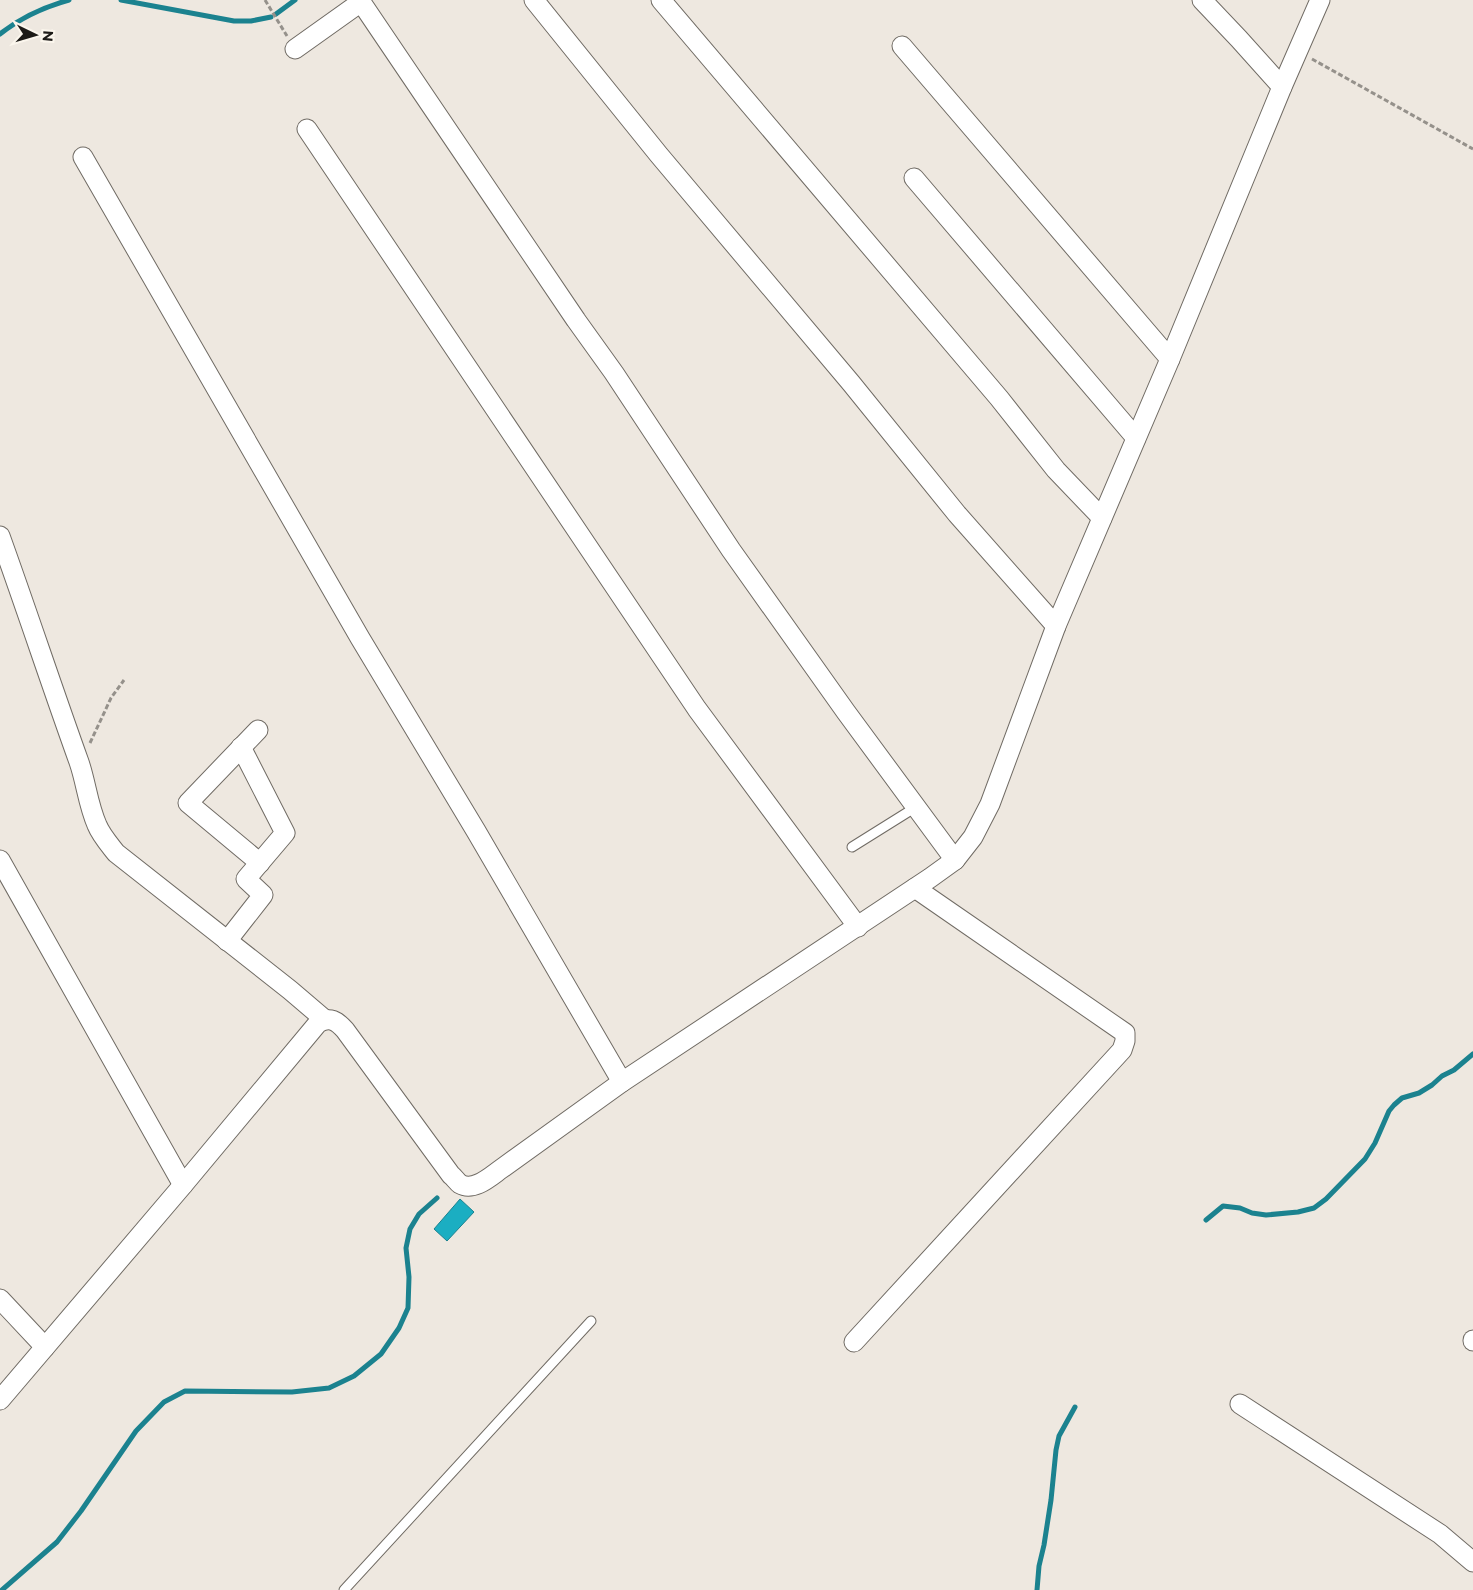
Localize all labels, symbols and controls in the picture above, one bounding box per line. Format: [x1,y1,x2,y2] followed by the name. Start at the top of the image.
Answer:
[10,10,60,60] north arrow
[38,30,57,43] text: N

